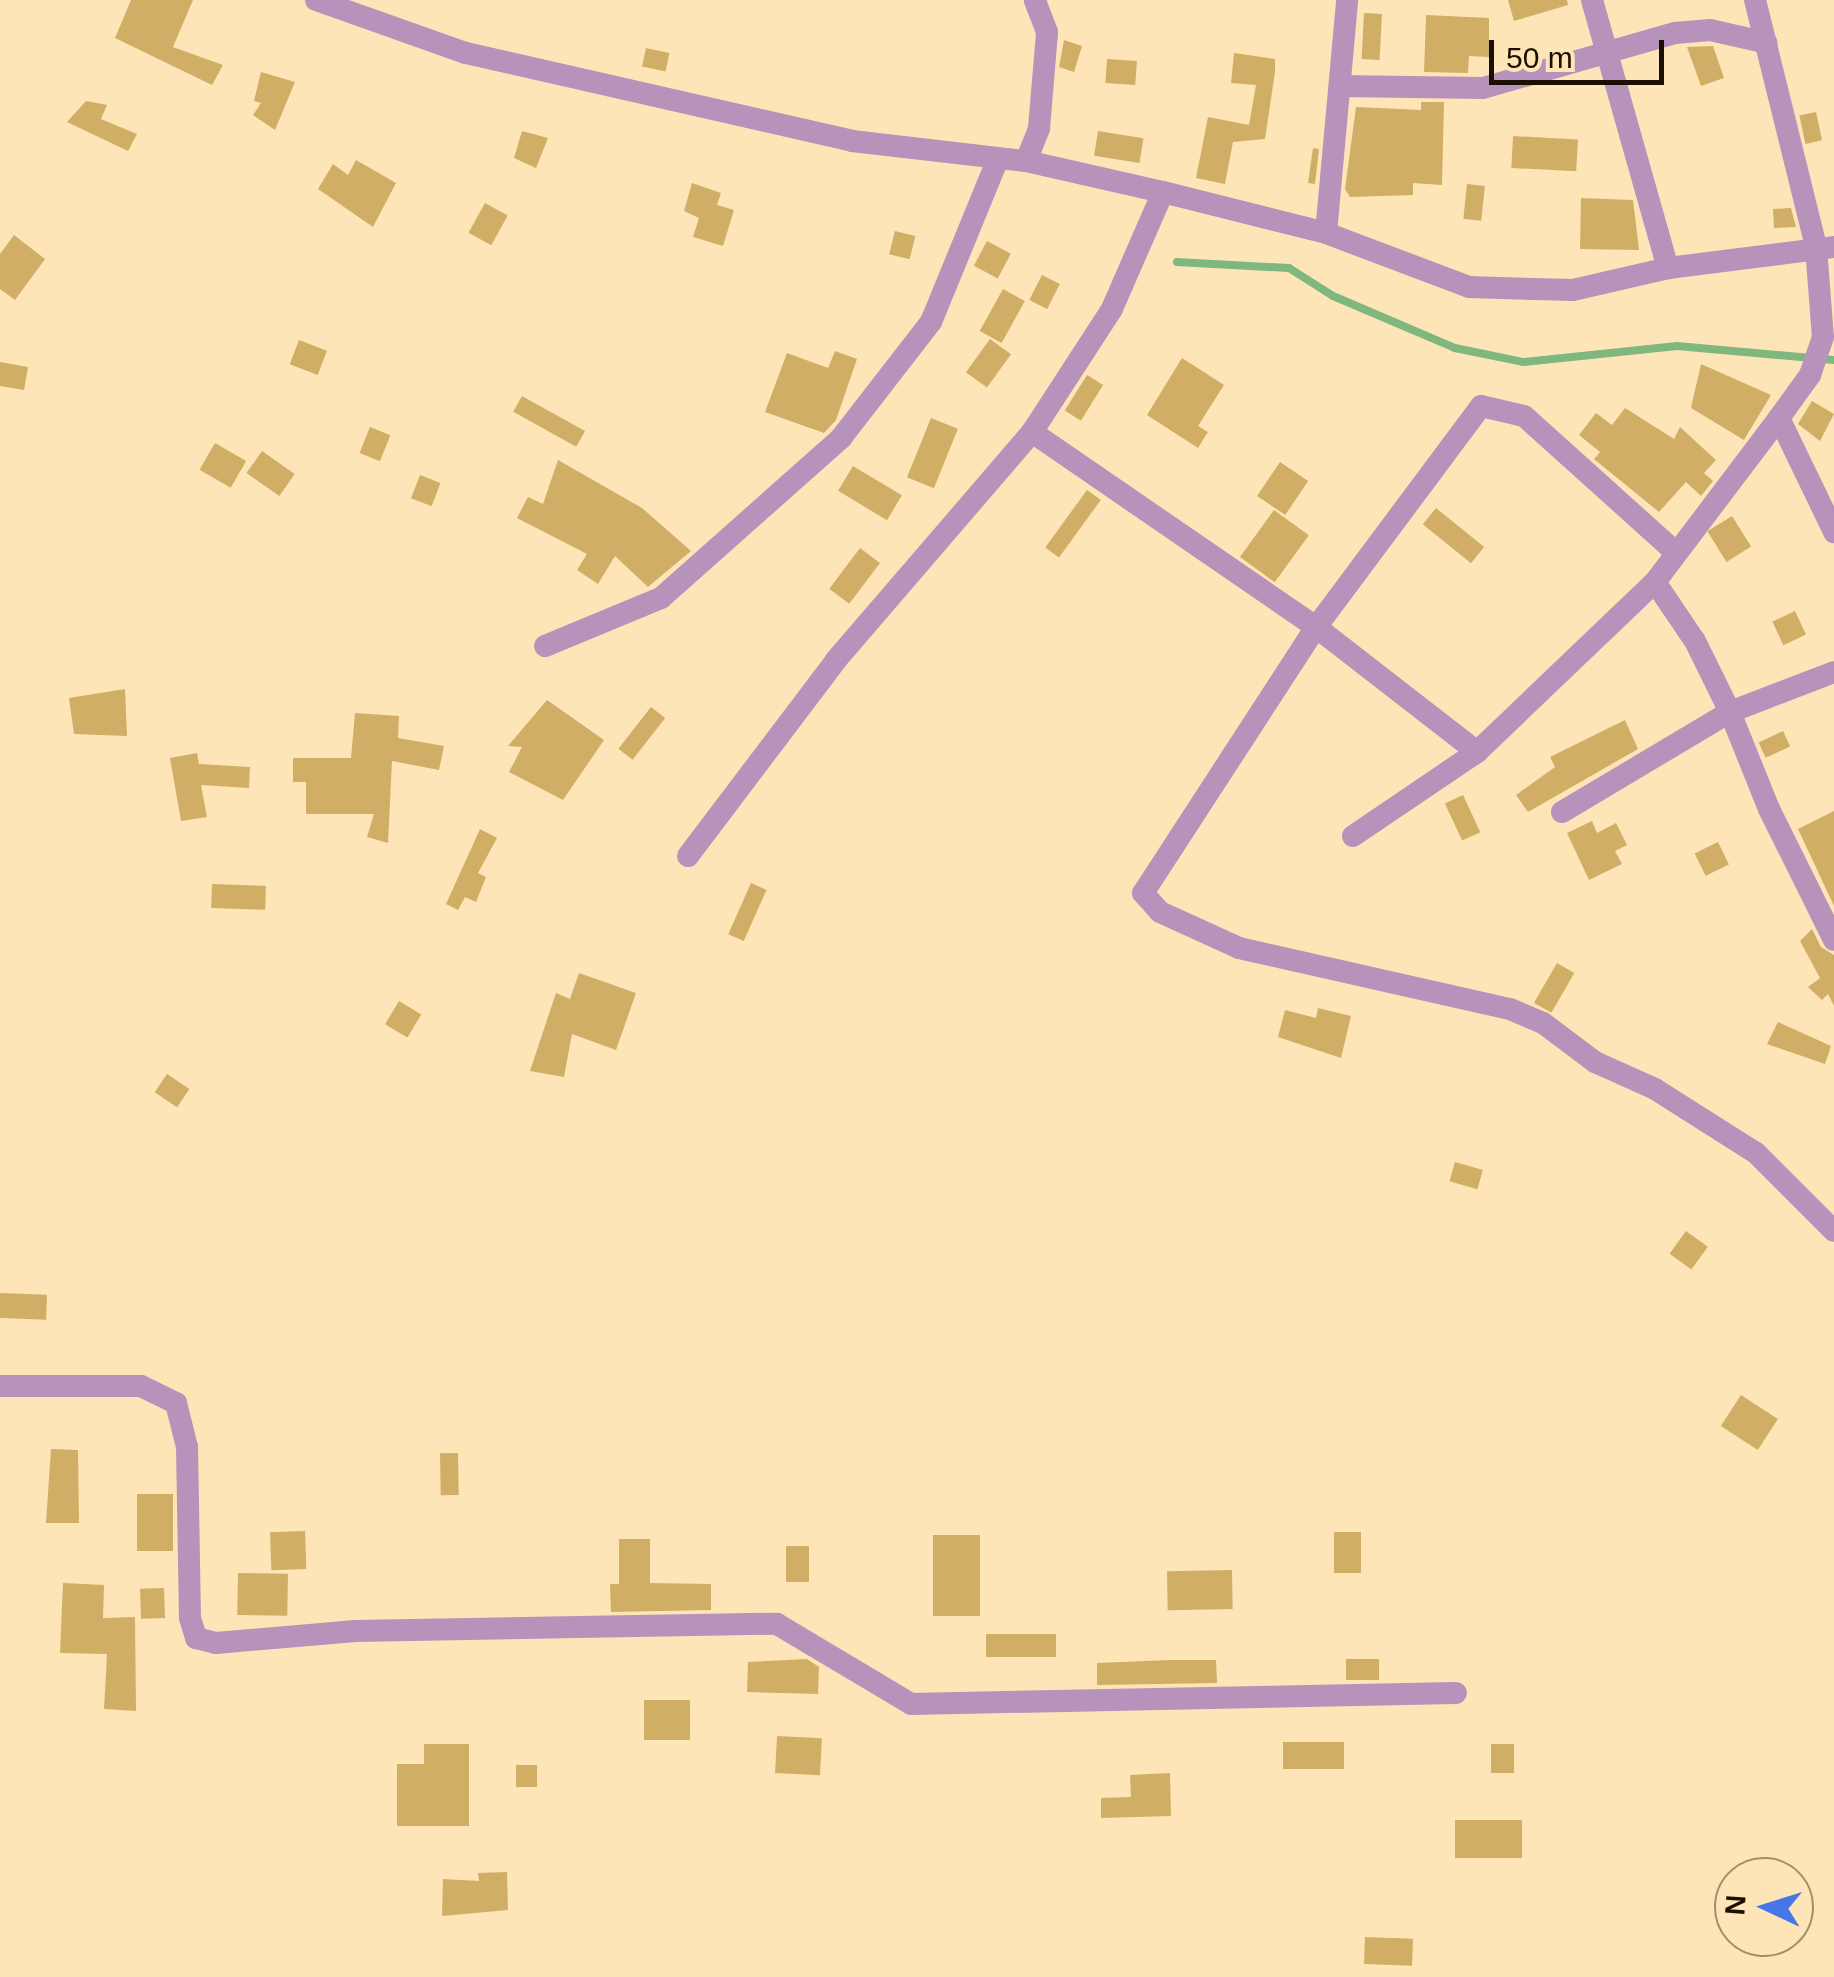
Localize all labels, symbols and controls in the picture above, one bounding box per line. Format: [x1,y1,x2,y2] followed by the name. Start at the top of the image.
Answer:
[1494,20,1669,82] scale bar
[1506,41,1573,74] text: 50 m
[1714,1857,1814,1957] north arrow
[1719,1894,1752,1916] text: N

